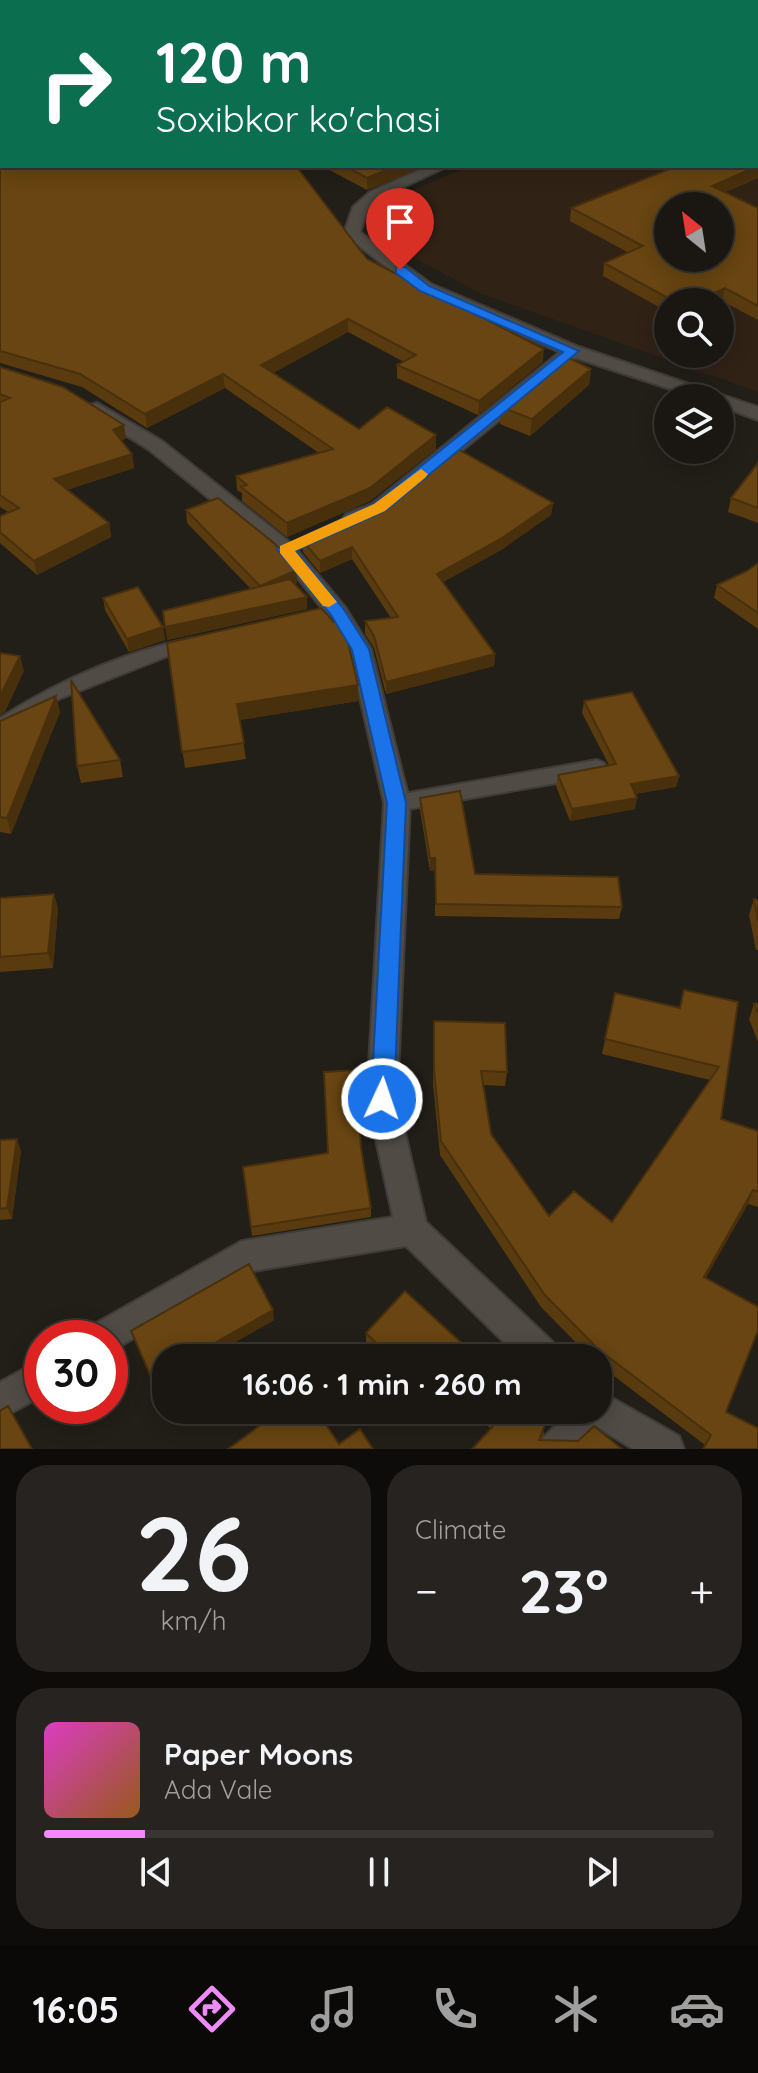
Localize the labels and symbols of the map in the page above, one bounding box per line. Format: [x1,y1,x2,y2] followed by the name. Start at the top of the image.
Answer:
[366,188,434,270] pin
[654,192,734,272] north arrow
[340,1057,424,1141] position arrow
[24,1320,128,1424] speed limit sign: 30

